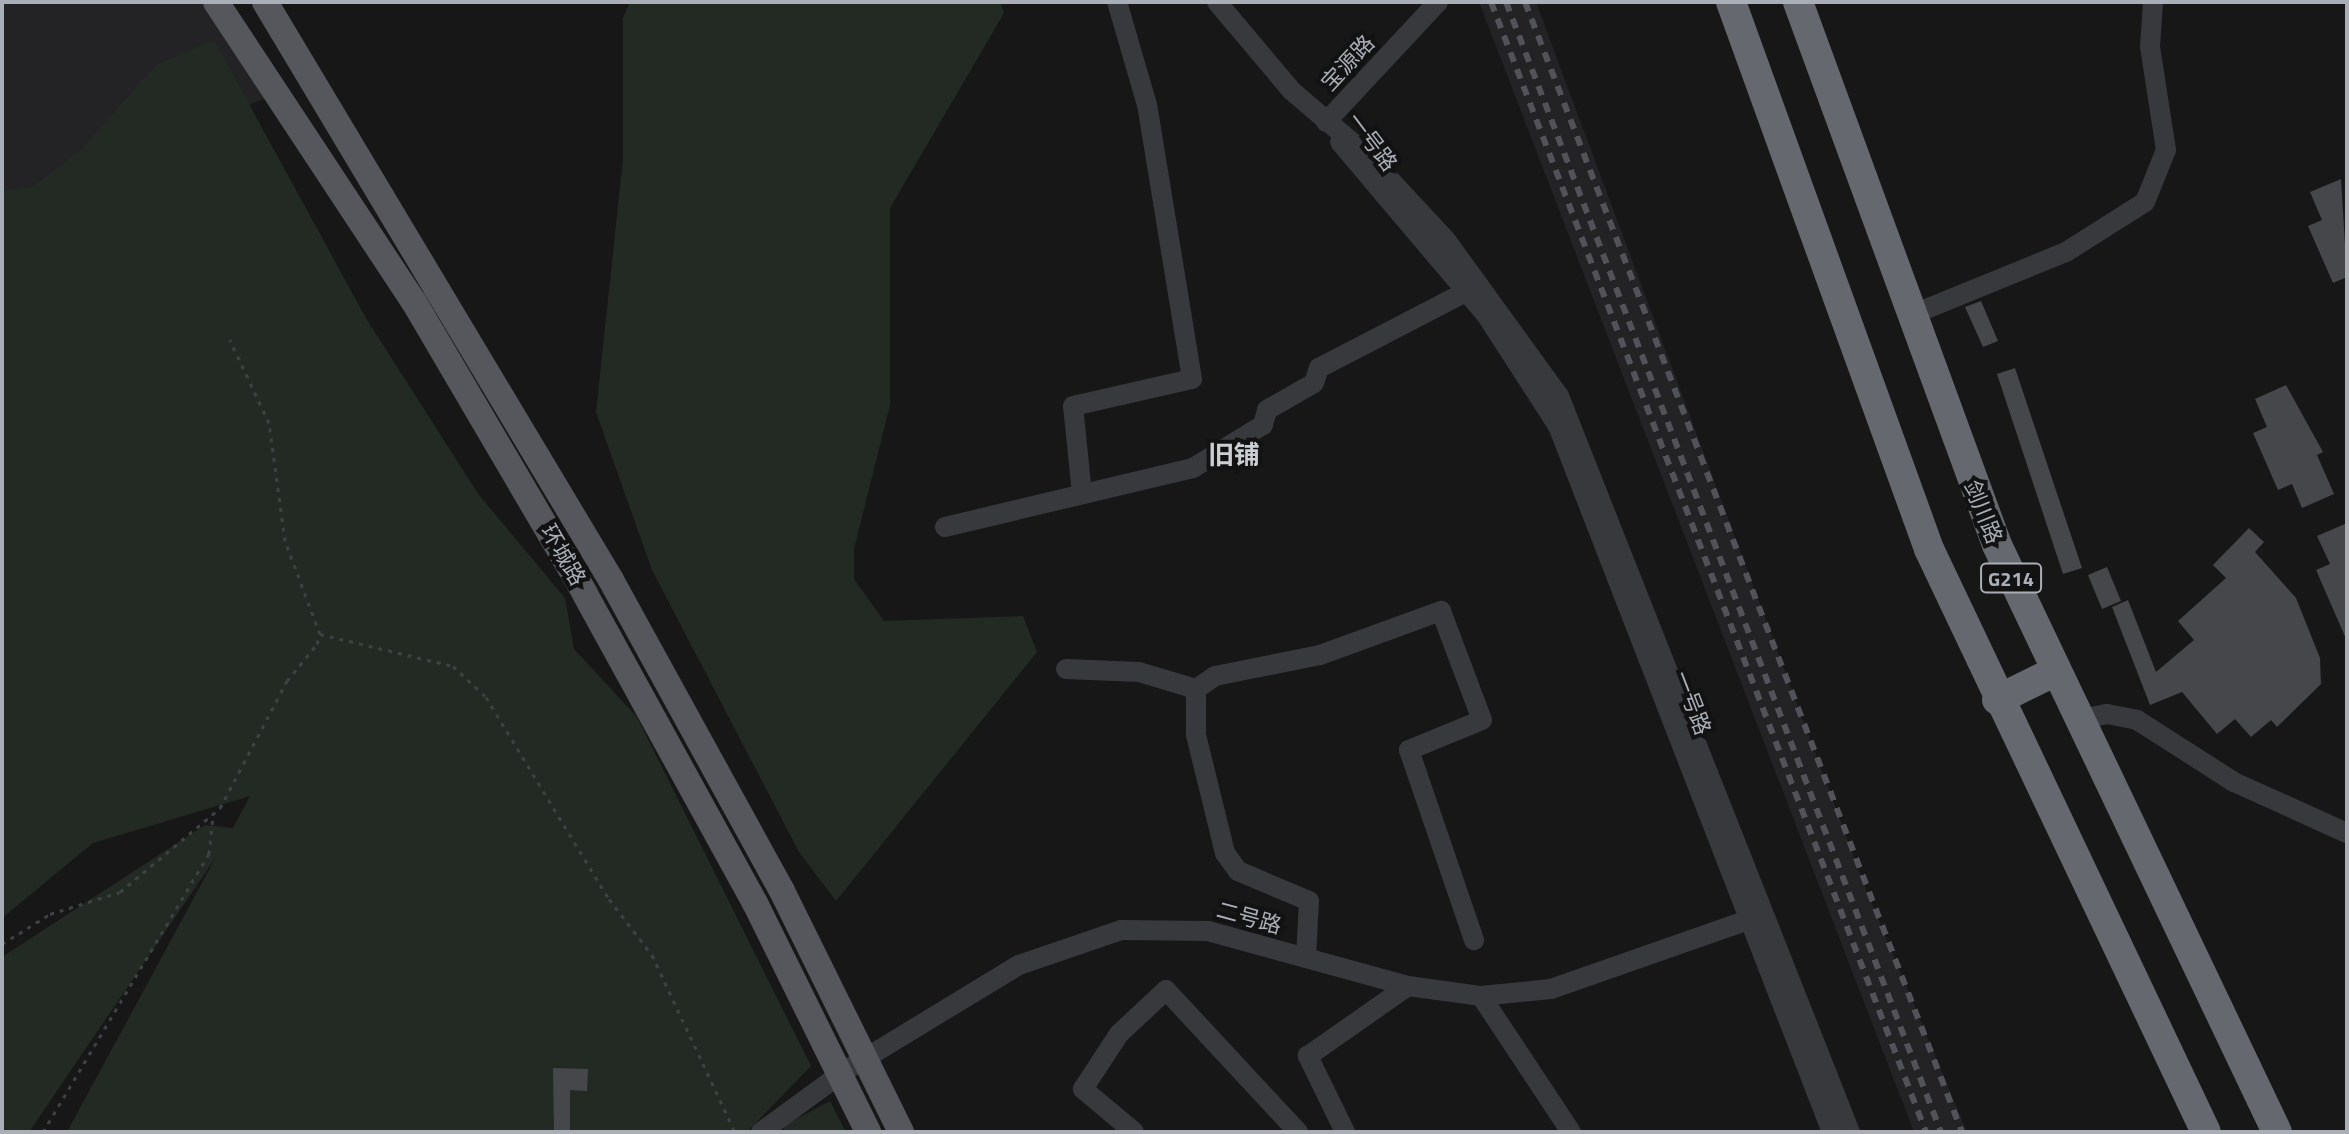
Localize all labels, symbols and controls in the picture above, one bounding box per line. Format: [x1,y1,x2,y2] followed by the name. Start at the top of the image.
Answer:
[1316,30,1380,96] street label: 宝源路
[1342,108,1402,176] street label: 一号路
[1208,439,1260,471] district label: 旧铺
[1958,476,2008,548] street label: 剑川路
[535,520,591,590] street label: 环城路
[1979,562,2043,594] road number: G214
[1668,667,1716,739] street label: 一号路
[1214,897,1284,939] street label: 二号路

